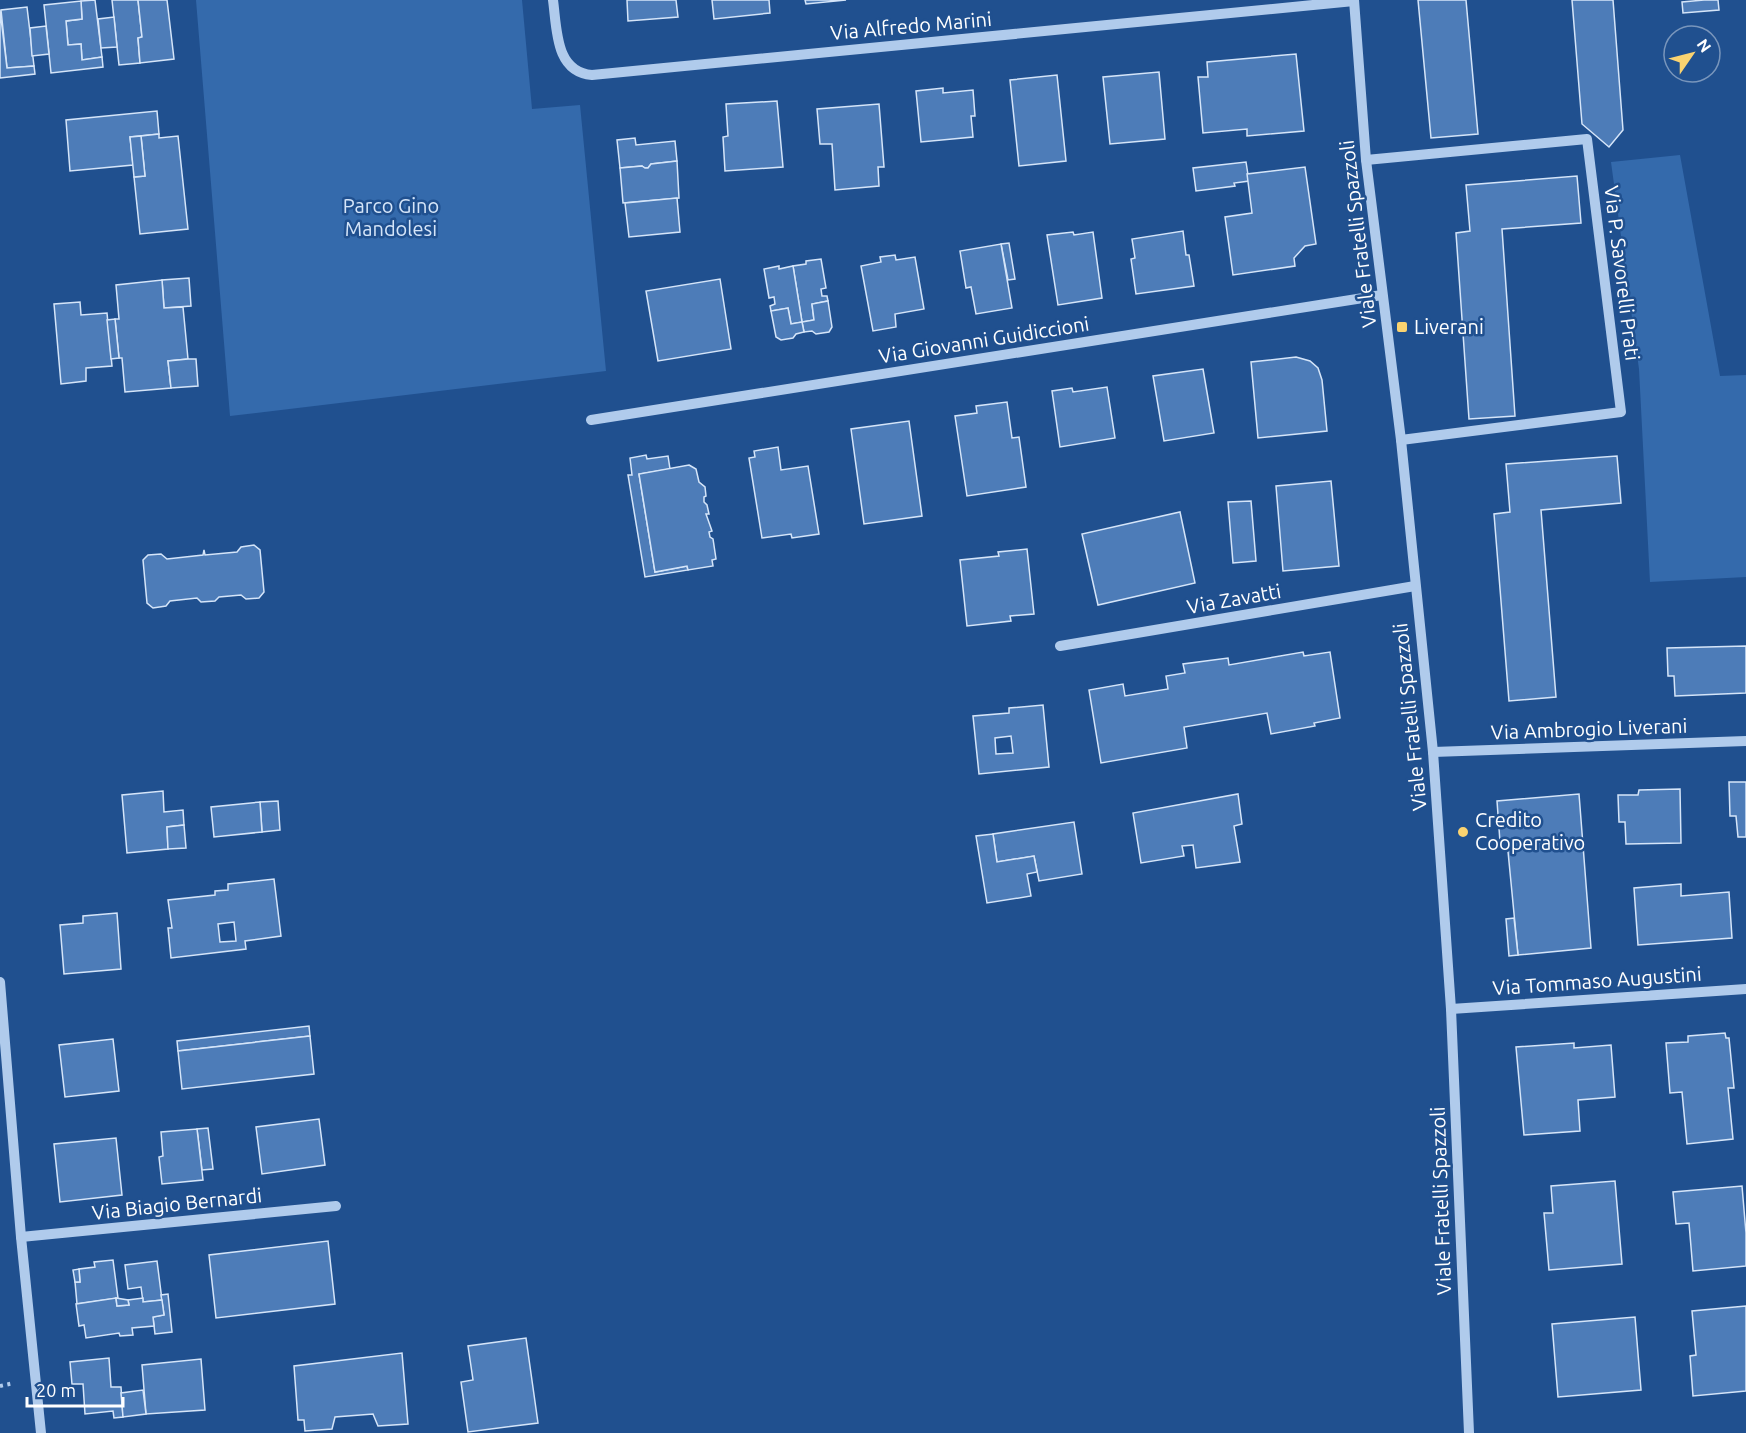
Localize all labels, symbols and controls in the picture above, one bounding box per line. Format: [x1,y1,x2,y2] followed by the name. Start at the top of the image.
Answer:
[829,7,993,44] street label: Via Alfredo Marini
[1662,24,1722,84] north arrow
[1693,35,1715,55] text: N
[1335,139,1380,329] street label: Viale Fratelli Spazzoli
[1600,184,1645,362] street label: Via P. Savorelli Prati
[343,194,439,240] park label: Parco Gino Mandolesi
[877,312,1091,367] street label: Via Giovanni Guidiccioni
[1414,315,1484,338] place label: Liverani
[1395,320,1409,334] marker: Liverani
[1185,579,1283,618] street label: Via Zavatti
[1388,622,1431,812] street label: Viale Fratelli Spazzoli
[1490,714,1688,743] street label: Via Ambrogio Liverani
[1475,808,1585,854] place label: Credito Cooperativo
[1456,825,1470,839] marker: Credito Cooperativo
[1492,962,1702,999] street label: Via Tommaso Augustini
[1426,1106,1455,1296] street label: Viale Fratelli Spazzoli
[91,1183,263,1224] street label: Via Biagio Bernardi
[27,1370,123,1408] scale bar
[36,1380,76,1400] text: 20 m

